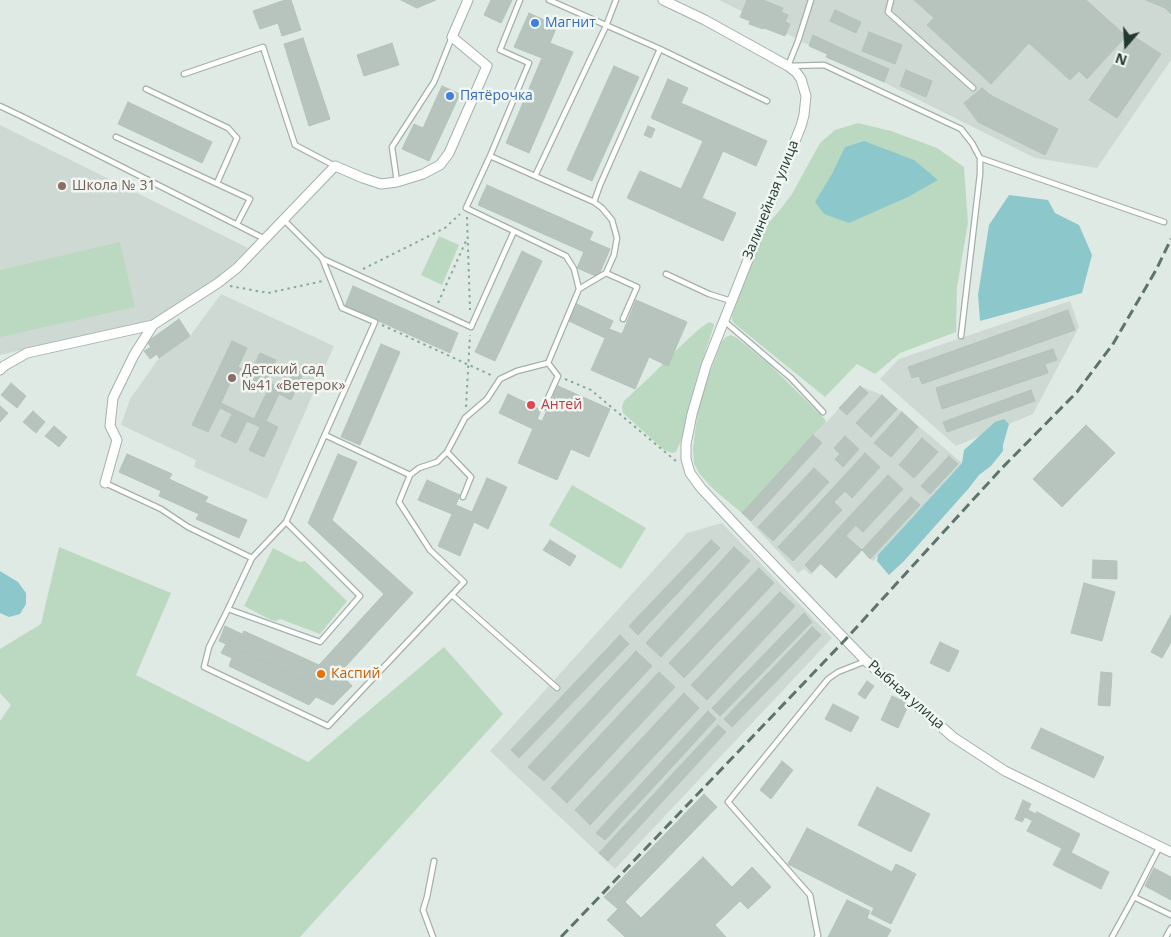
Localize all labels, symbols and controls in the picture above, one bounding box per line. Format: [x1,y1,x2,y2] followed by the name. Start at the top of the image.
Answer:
[545,15,596,31] place label: Магнит
[529,17,541,29] marker: Магнит
[1101,20,1151,70] north arrow
[1112,49,1129,70] text: N
[460,88,533,104] place label: Пятёрочка
[444,90,456,102] marker: Пятёрочка
[739,138,803,262] street label: Залинейная улица
[72,178,155,194] place label: Школа № 31
[56,180,68,192] marker: Школа № 31
[242,362,345,394] place label: Детский сад №41 «Ветерок»
[226,372,238,384] marker: Детский сад №41 «Ветерок»
[541,397,582,413] place label: Антей
[525,399,537,411] marker: Антей
[864,657,948,733] street label: Рыбная улица
[331,666,381,682] place label: Каспий
[315,668,327,680] marker: Каспий

